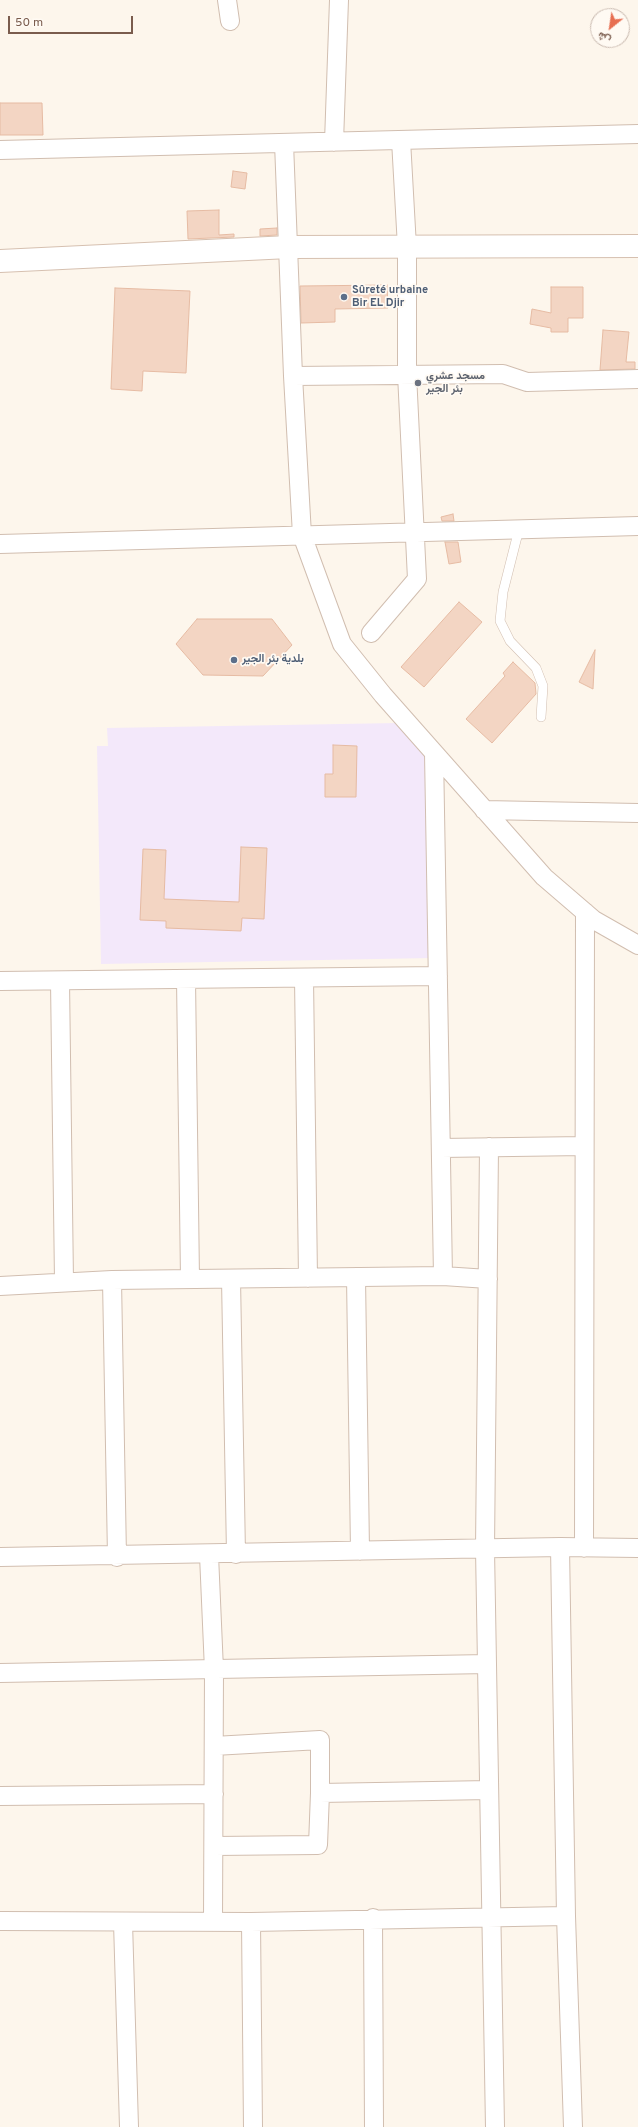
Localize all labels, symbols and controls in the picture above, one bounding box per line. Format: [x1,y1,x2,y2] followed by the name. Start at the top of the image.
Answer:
[10,8,135,34] scale bar
[590,8,630,48] north arrow
[15,15,43,31] text: 50 m
[595,28,614,47] text: ش
[352,284,428,310] place label: Sûreté urbaine Bir EL Djir
[339,292,349,302] marker: Sûreté urbaine Bir EL Djir
[426,370,485,396] place label: مسجد عشري بئر الجير
[413,378,423,388] marker: مسجد عشري بئر الجير
[242,653,304,667] place label: بلدية بئر الجير
[229,655,239,665] marker: بلدية بئر الجير

